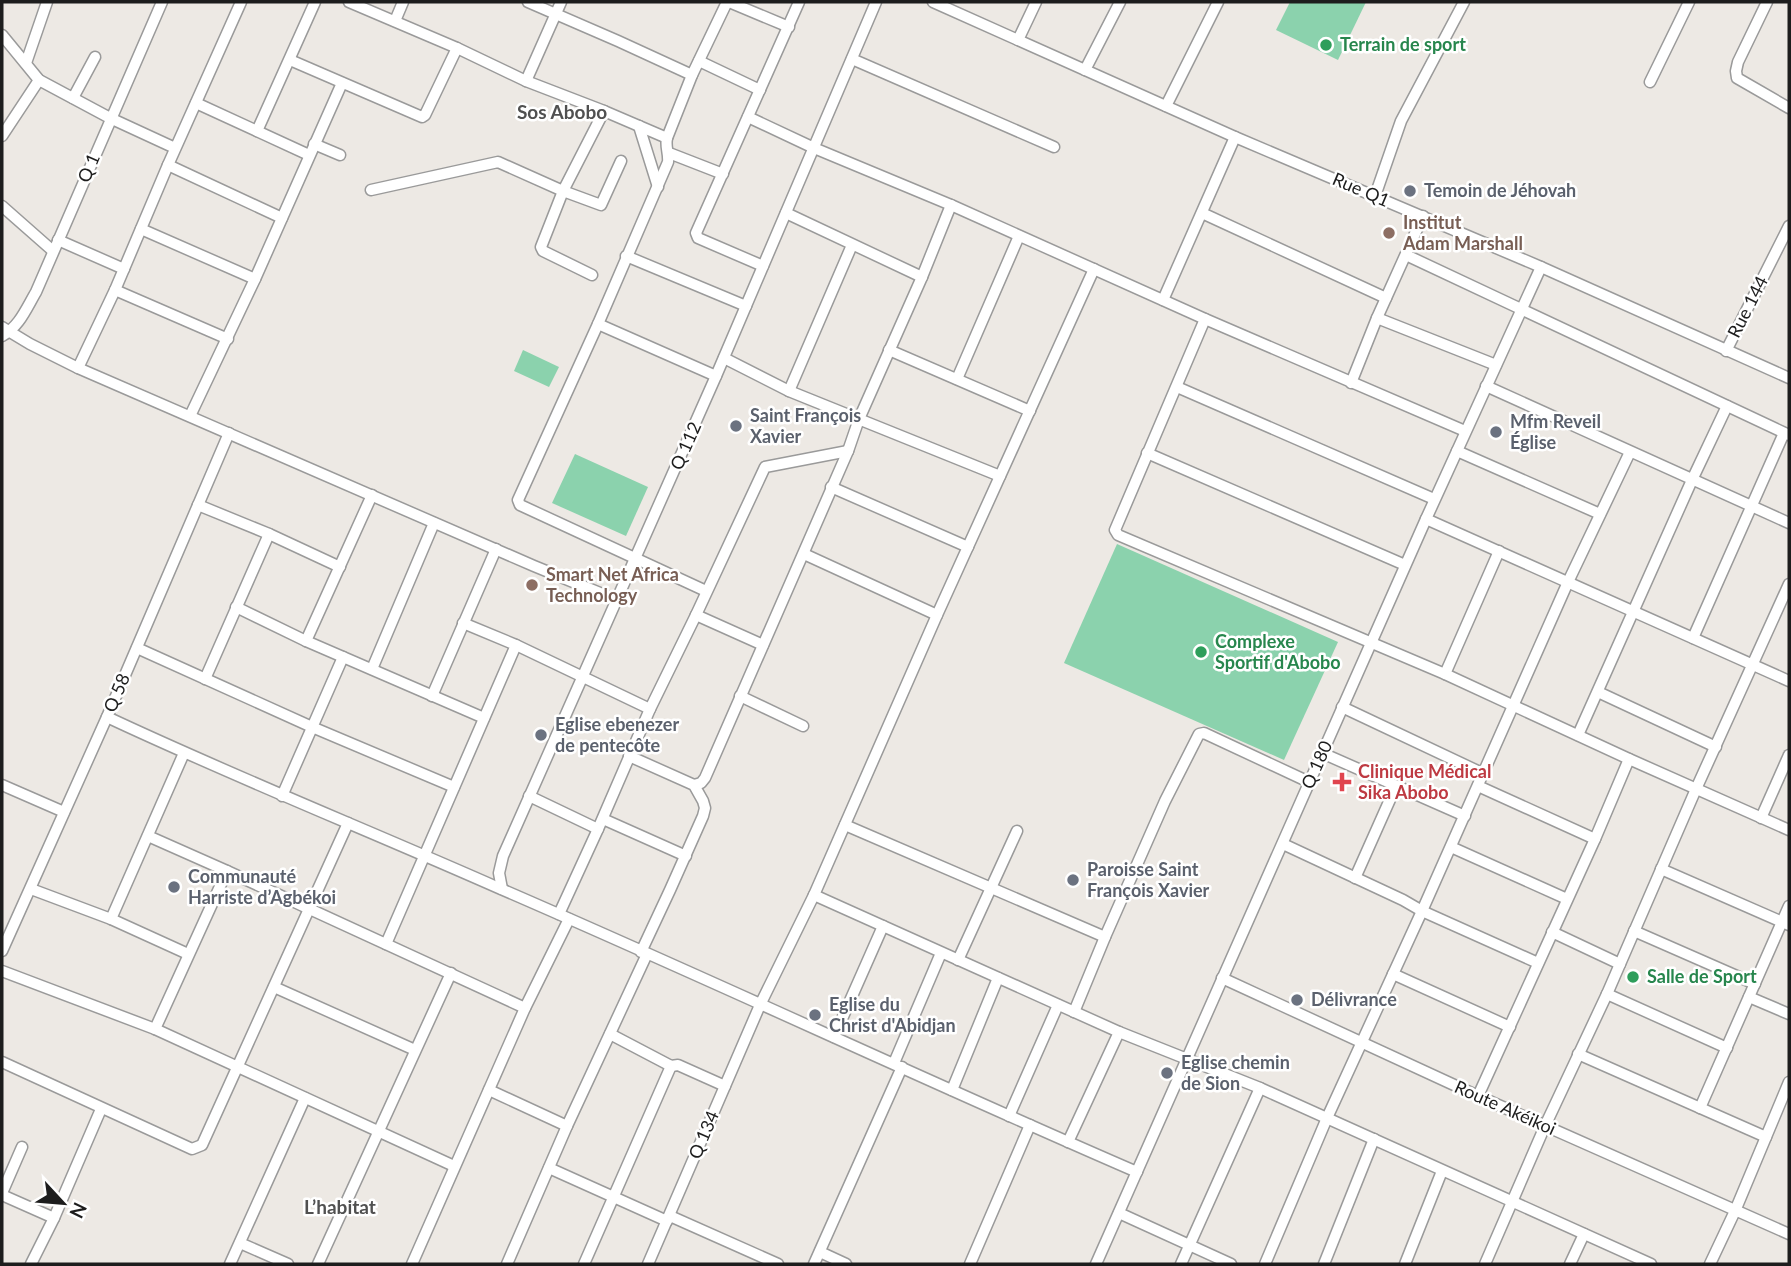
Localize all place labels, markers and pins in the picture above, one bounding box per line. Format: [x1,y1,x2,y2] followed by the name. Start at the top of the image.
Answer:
[1340,33,1466,55] place label: Terrain de sport
[1318,37,1334,53] marker: Terrain de sport
[1424,179,1576,201] place label: Temoin de Jéhovah
[1402,183,1418,199] marker: Temoin de Jéhovah
[1402,211,1523,254] place label: Institut Adam Marshall
[1381,225,1397,241] marker: Institut Adam Marshall
[750,404,861,447] place label: Saint François Xavier
[1510,410,1601,453] place label: Mfm Reveil Église
[728,418,744,434] marker: Saint François Xavier
[1488,424,1504,440] marker: Mfm Reveil Église
[546,563,679,606] place label: Smart Net Africa Technology
[524,577,540,593] marker: Smart Net Africa Technology
[1215,630,1341,673] place label: Complexe Sportif d'Abobo
[1193,644,1209,660] marker: Complexe Sportif d'Abobo
[555,713,679,756] place label: Eglise ebenezer de pentecôte
[533,727,549,743] marker: Eglise ebenezer de pentecôte
[1358,760,1491,803] place label: Clinique Médical Sika Abobo
[1332,772,1352,792] marker: Clinique Médical Sika Abobo
[1087,858,1210,901] place label: Paroisse Saint François Xavier
[188,865,336,908] place label: Communauté Harriste d’Agbékoi
[1065,872,1081,888] marker: Paroisse Saint François Xavier
[166,879,182,895] marker: Communauté Harriste d’Agbékoi
[1647,965,1757,987] place label: Salle de Sport
[1625,969,1641,985] marker: Salle de Sport
[1311,988,1397,1010] place label: Délivrance
[1289,992,1305,1008] marker: Délivrance
[829,993,956,1036] place label: Eglise du Christ d'Abidjan
[807,1007,823,1023] marker: Eglise du Christ d'Abidjan
[1181,1051,1290,1094] place label: Eglise chemin de Sion
[1159,1065,1175,1081] marker: Eglise chemin de Sion

